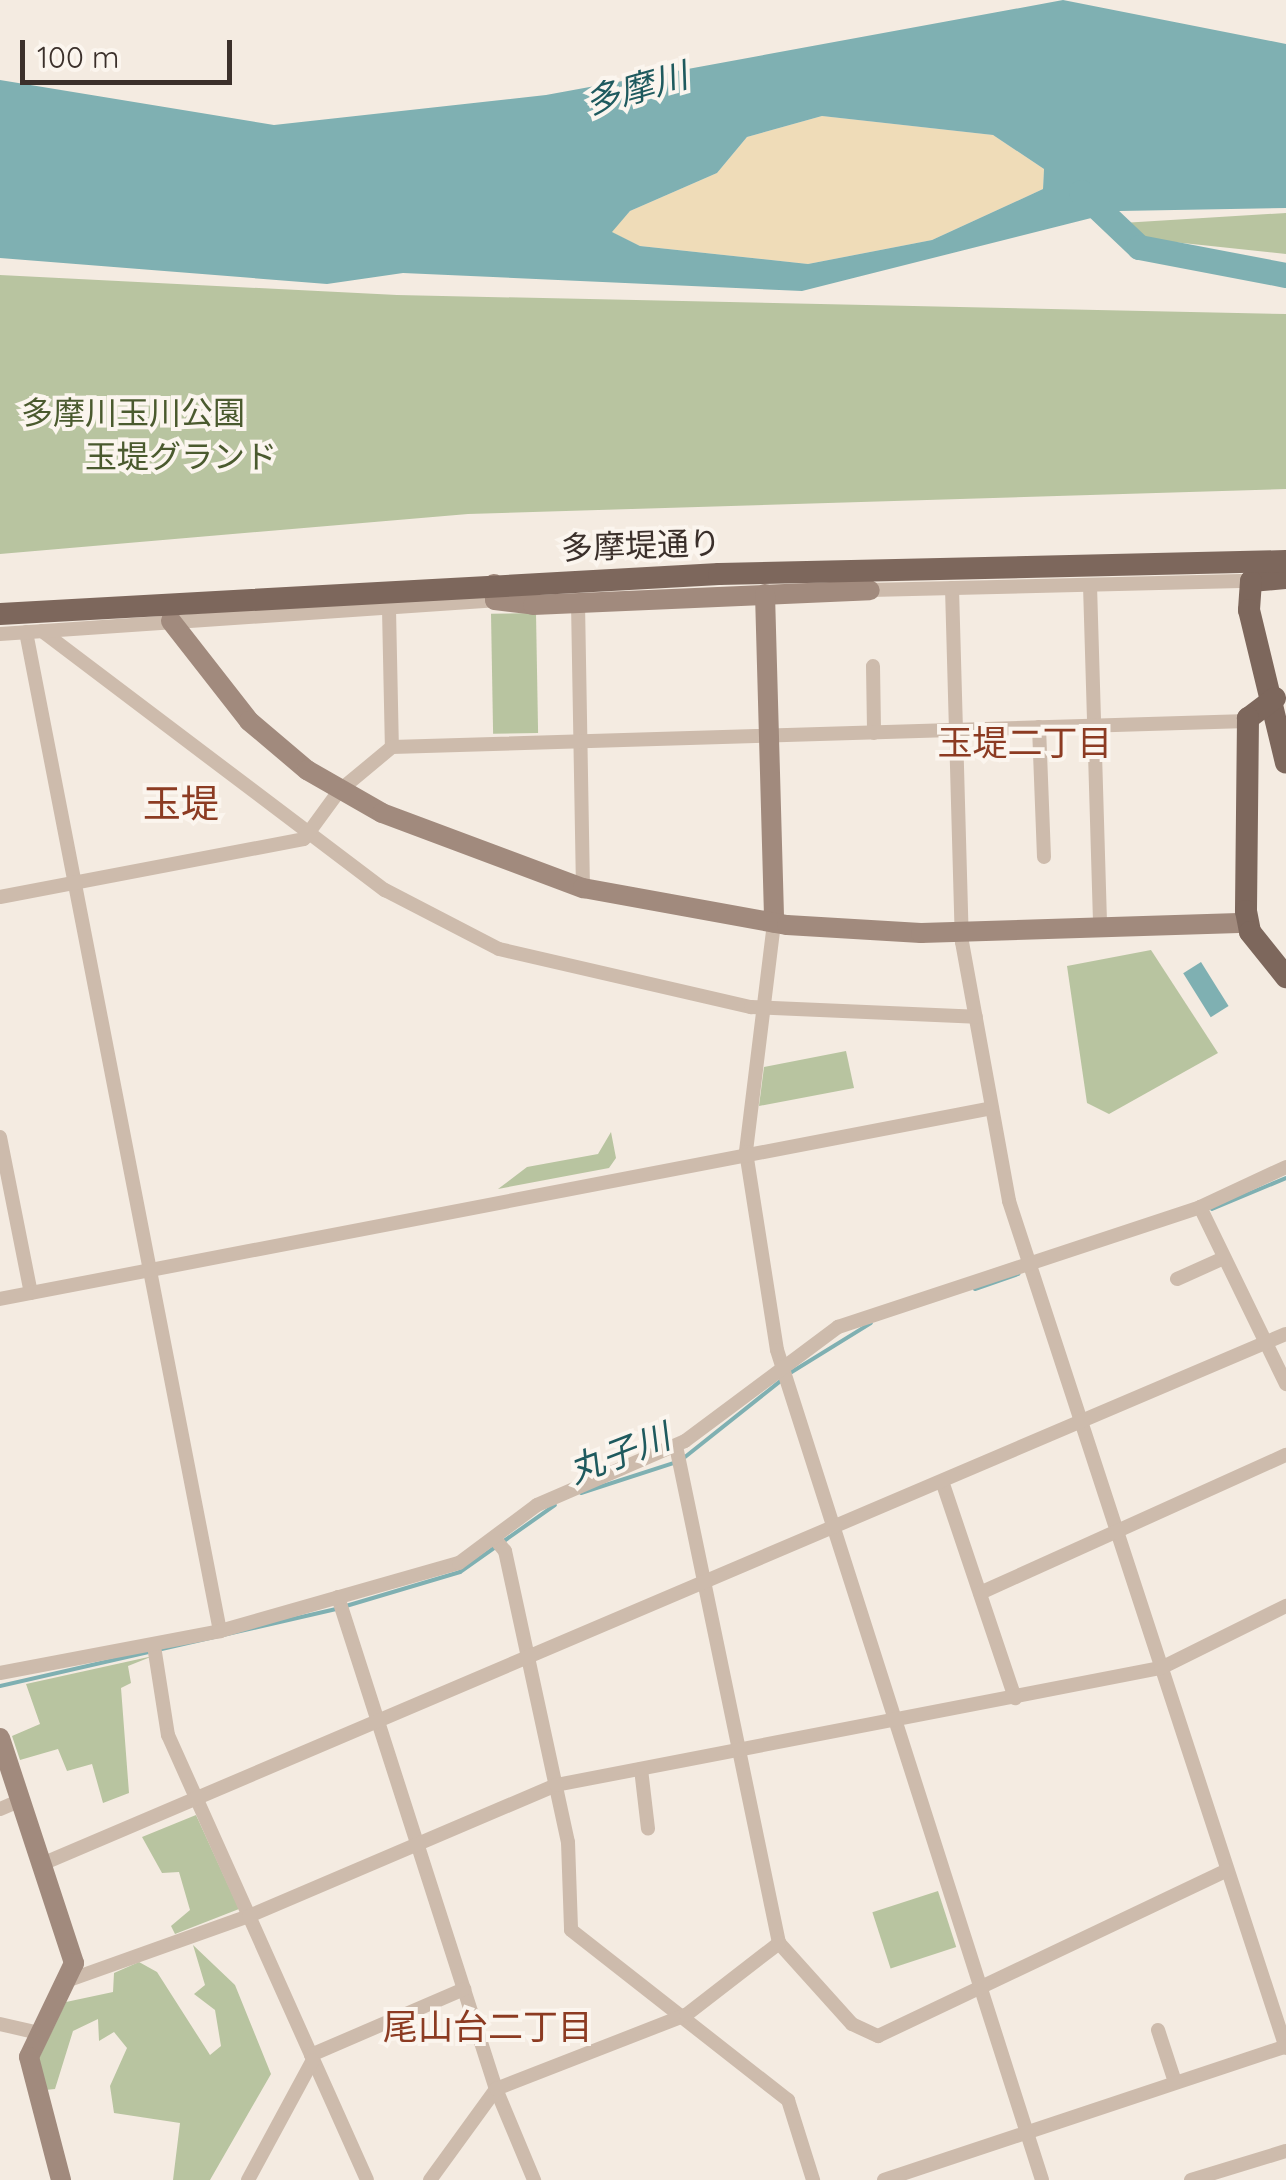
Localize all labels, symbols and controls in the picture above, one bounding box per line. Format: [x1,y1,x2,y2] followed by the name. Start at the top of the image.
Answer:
[25,20,238,82] scale bar
[37,38,119,76] text: 100 m
[580,53,692,123] water label: 多摩川
[21,393,245,431] park label: 多摩川玉川公園
[85,437,277,475] park label: 玉堤グランド
[560,523,722,567] street label: 多摩堤通り
[938,721,1112,763] district label: 玉堤二丁目
[143,781,219,827] district label: 玉堤
[562,1415,676,1491] water label: 丸子川
[383,2005,593,2047] district label: 尾山台二丁目

